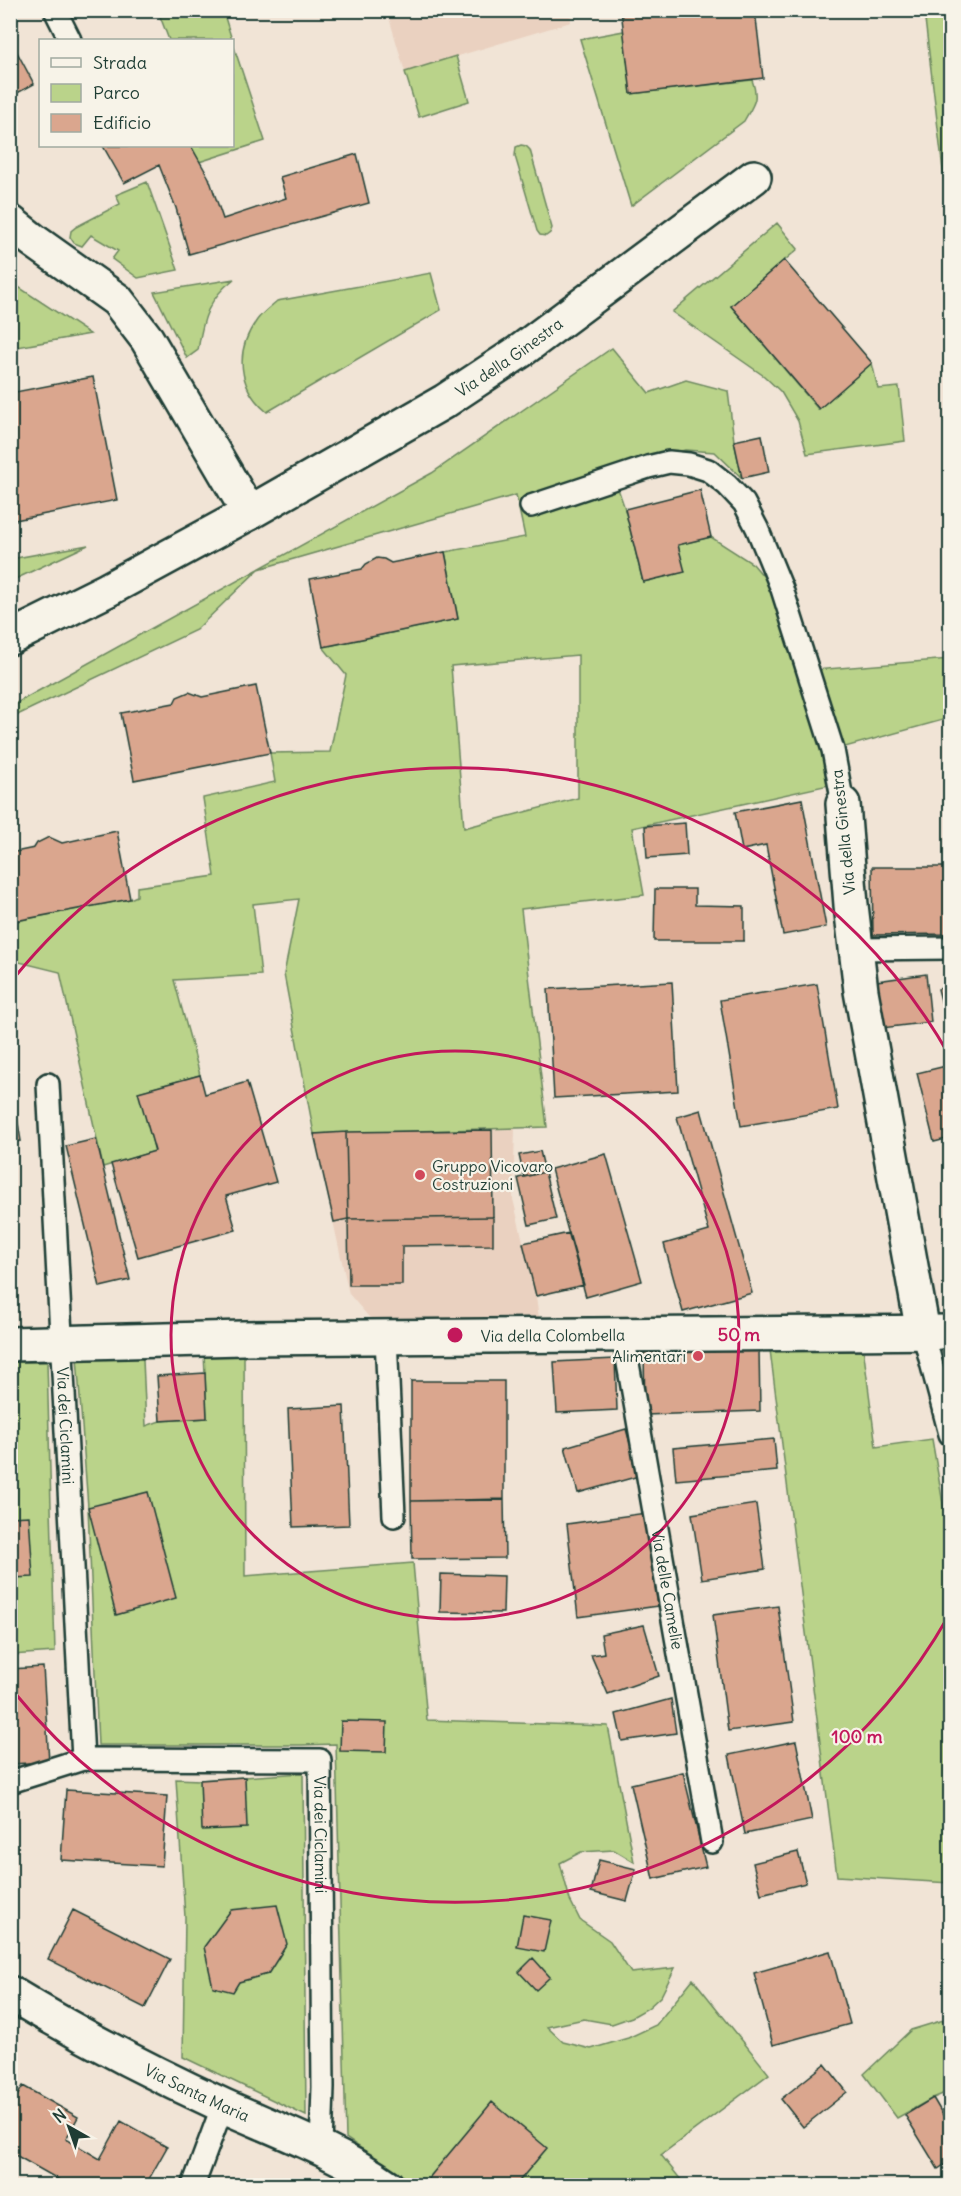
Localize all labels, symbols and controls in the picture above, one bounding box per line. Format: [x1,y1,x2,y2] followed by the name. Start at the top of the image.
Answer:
[39,39,234,147] legend
[93,51,147,74] text: Strada
[93,81,140,104] text: Parco
[93,111,151,134] text: Edificio
[452,313,566,401] street label: Via della Ginestra
[826,768,860,896] street label: Via della Ginestra
[432,1156,553,1194] place label: Gruppo Vicovaro Costruzioni
[413,1168,427,1182] marker: Gruppo Vicovaro Costruzioni
[718,1323,760,1346] text: 50 m
[445,1325,465,1345] centre of rings
[481,1325,625,1346] street label: Via della Colombella
[612,1346,686,1366] place label: Alimentari
[691,1349,705,1363] marker: Alimentari
[53,1366,79,1485] street label: Via dei Ciclamini
[647,1527,688,1651] street label: Via delle Camelie
[832,1725,883,1748] text: 100 m
[310,1776,331,1893] street label: Via dei Ciclamini
[141,2059,252,2126] street label: Via Santa Maria
[39,2097,99,2157] north arrow
[49,2104,70,2127] text: N

